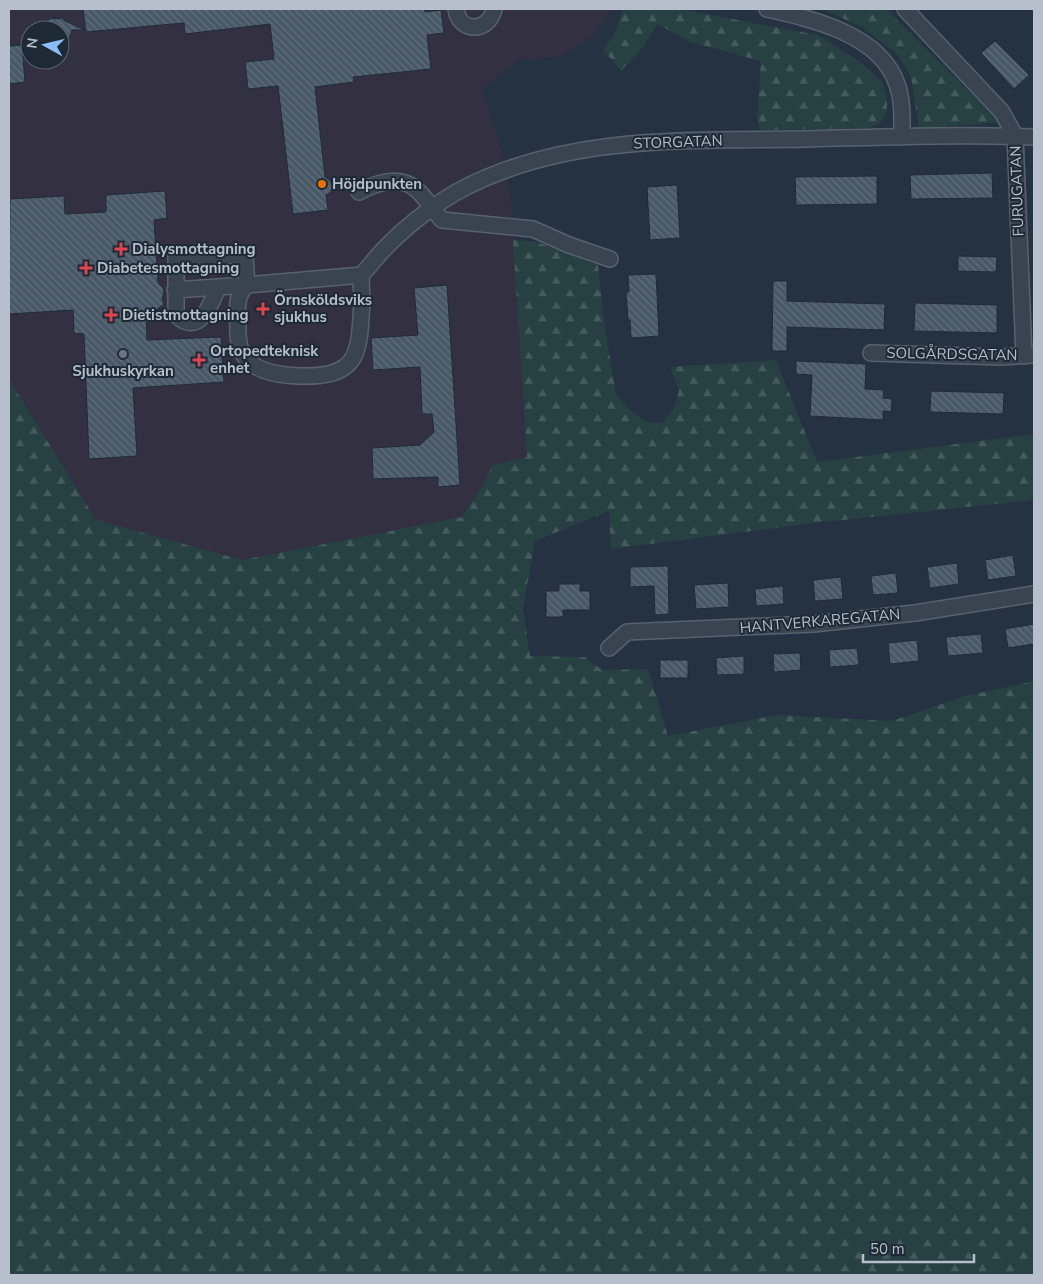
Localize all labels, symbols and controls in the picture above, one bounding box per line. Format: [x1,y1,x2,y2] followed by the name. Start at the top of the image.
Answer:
[20,20,70,70] north arrow
[22,37,43,50] text: N
[633,130,723,154] street label: STORGATAN
[1005,145,1029,237] street label: FURUGATAN
[332,174,422,194] place label: Höjdpunkten
[316,178,328,190] marker: Höjdpunkten
[132,239,256,259] place label: Dialysmottagning
[114,242,128,256] marker: Dialysmottagning
[97,258,239,278] place label: Diabetesmottagning
[79,261,93,275] marker: Diabetesmottagning
[274,290,372,327] place label: Örnsköldsviks sjukhus
[256,302,270,316] marker: Örnsköldsviks sjukhus
[122,305,248,325] place label: Dietistmottagning
[104,308,118,322] marker: Dietistmottagning
[210,341,319,378] place label: Ortopedteknisk enhet
[886,342,1018,365] street label: SOLGÅRDSGATAN
[117,348,129,360] marker: Sjukhuskyrkan
[192,353,206,367] marker: Ortopedteknisk enhet
[72,361,174,381] place label: Sjukhuskyrkan
[739,604,901,638] street label: HANTVERKAREGATAN
[863,1232,974,1264] scale bar
[870,1239,905,1259] text: 50 m

